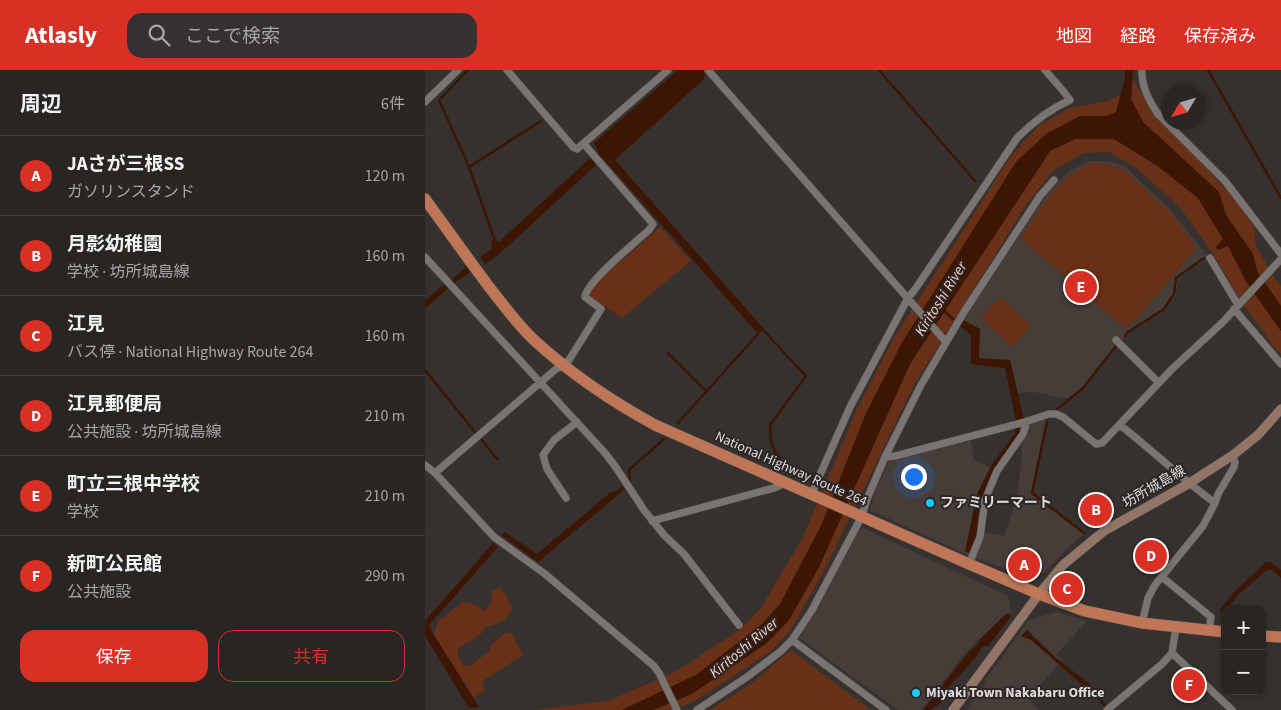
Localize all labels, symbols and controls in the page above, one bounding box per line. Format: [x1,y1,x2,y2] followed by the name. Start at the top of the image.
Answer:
[127,13,477,58] search box
[25,18,97,53] text: Atlasly
[145,21,173,49] icon: search
[185,23,280,50] text: ここで検索
[1056,24,1092,49] text: 地図
[1120,24,1156,49] text: 経路
[1184,24,1256,49] text: 保存済み
[1161,85,1206,130] north arrow
[20,89,62,119] text: 周辺
[381,93,405,115] text: 6件
[67,151,184,178] text: JAさが三根SS
[31,165,41,187] text: A
[365,165,405,187] text: 120 m
[67,181,195,203] text: ガソリンスタンド
[67,231,162,258] text: 月影幼稚園
[31,245,41,267] text: B
[365,245,405,267] text: 160 m
[910,257,973,340] water label: Kiritoshi River
[67,261,189,283] text: 学校 · 坊所城島線
[1065,268,1097,306] pin: E
[67,311,105,338] text: 江見
[31,325,41,347] text: C
[365,325,405,347] text: 160 m
[67,341,313,363] text: バス停 · National Highway Route 264
[67,391,162,418] text: 江見郵便局
[31,405,41,427] text: D
[365,405,405,427] text: 210 m
[67,421,221,443] text: 公共施設 · 坊所城島線
[712,426,870,512] street label: National Highway Route 264
[1119,461,1189,513] street label: 坊所城島線
[901,464,927,490] your location
[67,471,200,498] text: 町立三根中学校
[32,485,40,507] text: E
[365,485,405,507] text: 210 m
[1080,491,1112,529] pin: B
[940,493,1052,513] place label: ファミリーマート
[924,497,936,509] marker: ファミリーマート
[67,501,99,523] text: 学校
[1135,537,1167,575] pin: D
[1008,546,1040,584] pin: A
[67,551,162,578] text: 新町公民館
[32,565,40,587] text: F
[365,565,405,587] text: 290 m
[1051,570,1083,608] pin: C
[67,581,131,603] text: 公共施設
[1221,605,1266,695] map controls
[1221,605,1266,650] button: +
[705,612,784,683] water label: Kiritoshi River
[20,630,208,682] button: 保存
[218,630,405,682] button: 共有
[1221,650,1266,695] button: −
[1173,666,1205,704] pin: F
[926,683,1105,703] place label: Miyaki Town Nakabaru Office
[910,687,922,699] marker: Miyaki Town Nakabaru Office

